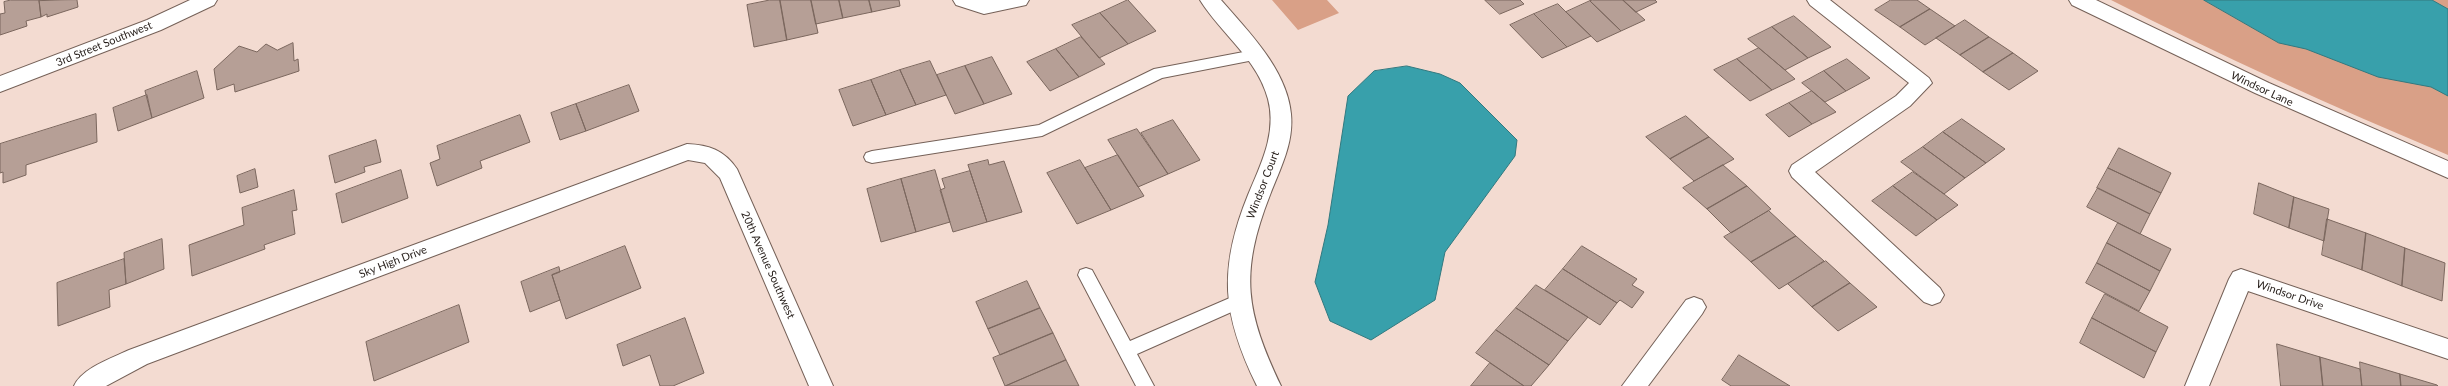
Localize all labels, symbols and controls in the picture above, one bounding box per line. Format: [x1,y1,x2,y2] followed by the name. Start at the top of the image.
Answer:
[54,19,154,69] street label: 3rd Street Southwest
[2229,69,2295,109] street label: Windsor Lane
[1244,149,1282,221] street label: Windsor Court
[738,209,798,321] street label: 20th Avenue Southwest
[357,243,429,281] street label: Sky High Drive
[2255,277,2325,313] street label: Windsor Drive

